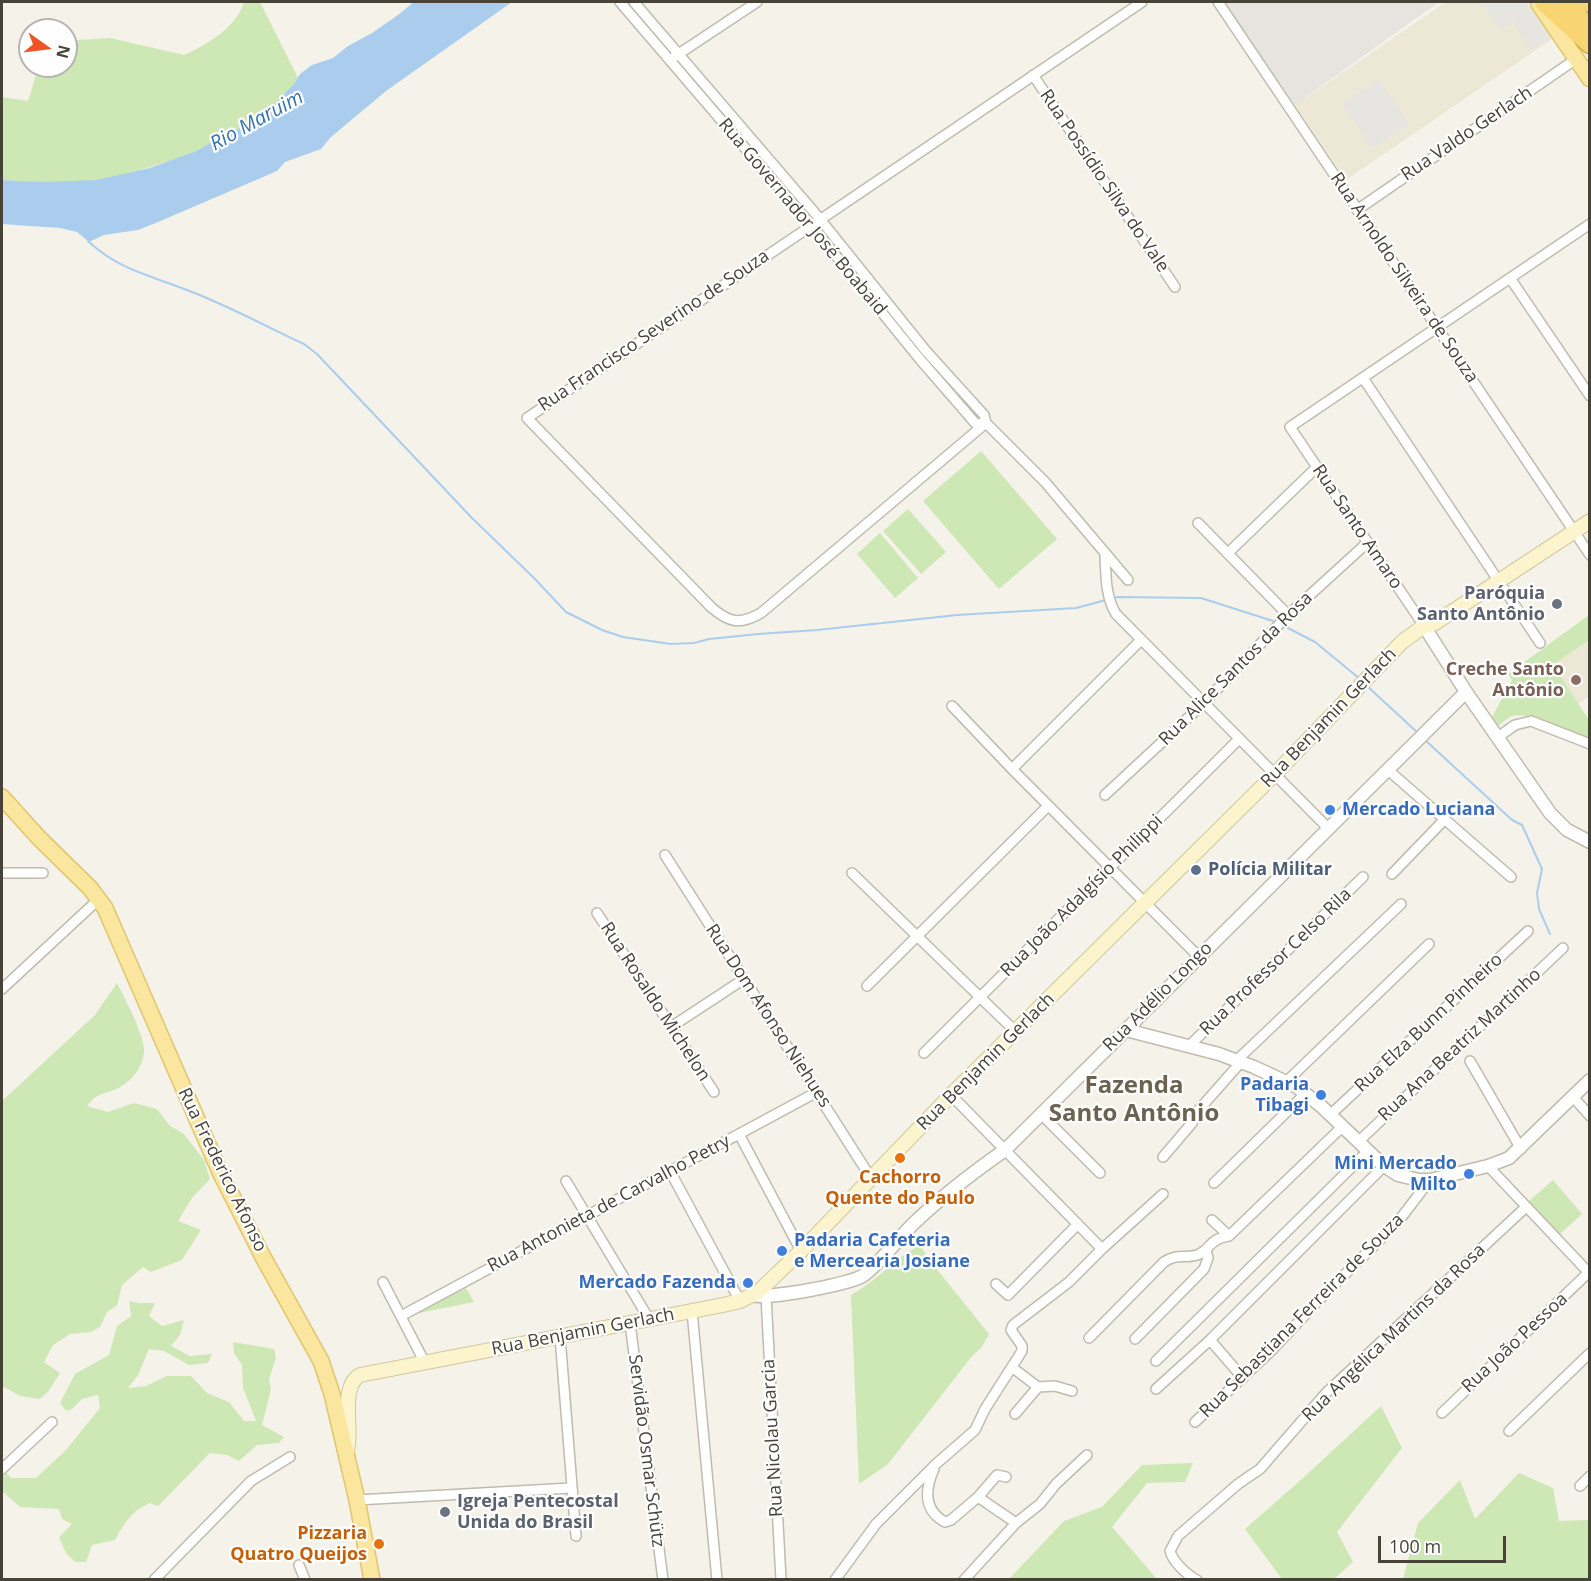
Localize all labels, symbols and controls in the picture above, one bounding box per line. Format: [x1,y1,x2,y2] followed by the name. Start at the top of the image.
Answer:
[18,18,78,78] north arrow
[51,43,76,61] text: N
[1397,82,1537,186] street label: Rua Valdo Gerlach
[206,86,308,156] water label: Rio Maruim
[1035,86,1173,276] street label: Rua Possídio Silva do Vale
[713,114,891,320] street label: Rua Governador José Boabaid
[1325,169,1483,387] street label: Rua Arnoldo Silveira de Souza
[534,245,774,417] street label: Rua Francisco Severino de Souza
[1307,460,1407,594] street label: Rua Santo Amaro
[1417,583,1545,626] place label: Paróquia Santo Antônio
[1155,588,1317,750] street label: Rua Alice Santos da Rosa
[1550,597,1564,611] marker: Paróquia Santo Antônio
[1257,644,1401,792] street label: Rua Benjamin Gerlach
[1446,659,1564,702] place label: Creche Santo Antônio
[1569,673,1583,687] marker: Creche Santo Antônio
[1342,799,1495,821] place label: Mercado Luciana
[1323,803,1337,817] marker: Mercado Luciana
[997,811,1167,981] street label: Rua João Adalgísio Philippi
[1208,859,1332,881] place label: Polícia Militar
[1189,863,1203,877] marker: Polícia Militar
[1196,884,1356,1040] street label: Rua Professor Celso Rila
[595,918,715,1086] street label: Rua Rosaldo Michelon
[701,920,835,1112] street label: Rua Dom Afonso Niehues
[1099,938,1217,1056] street label: Rua Adélio Longo
[1351,949,1507,1097] street label: Rua Elza Bunn Pinheiro
[1374,964,1546,1126] street label: Rua Ana Beatriz Martinho
[913,989,1059,1135] street label: Rua Benjamin Gerlach
[1049,1072,1219,1128] district label: Fazenda Santo Antônio
[1240,1074,1309,1116] place label: Padaria Tibagi
[173,1085,271,1255] street label: Rua Frederico Afonso
[1314,1088,1328,1102] marker: Padaria Tibagi
[484,1131,734,1277] street label: Rua Antonieta de Carvalho Petry
[893,1151,907,1165] marker: Cachorro Quente do Paulo
[1334,1153,1457,1196] place label: Mini Mercado Milto
[825,1167,975,1210] place label: Cachorro Quente do Paulo
[1462,1167,1476,1181] marker: Mini Mercado Milto
[1195,1209,1409,1423] street label: Rua Sebastiana Ferreira de Souza
[794,1230,970,1272] place label: Padaria Cafeteria e Mercearia Josiane
[1298,1240,1490,1426] street label: Rua Angélica Martins da Rosa
[775,1244,789,1258] marker: Padaria Cafeteria e Mercearia Josiane
[579,1272,736,1294] place label: Mercado Fazenda
[741,1276,755,1290] marker: Mercado Fazenda
[1458,1288,1572,1398] street label: Rua João Pessoa
[490,1304,676,1360] street label: Rua Benjamin Gerlach
[623,1353,669,1549] street label: Servidão Osmar Schütz
[758,1358,788,1518] street label: Rua Nicolau Garcia
[457,1491,619,1534] place label: Igreja Pentecostal Unida do Brasil
[438,1505,452,1519] marker: Igreja Pentecostal Unida do Brasil
[230,1523,367,1565] place label: Pizzaria Quatro Queijos
[1381,1524,1508,1562] scale bar
[1389,1534,1441,1558] text: 100 m
[372,1537,386,1551] marker: Pizzaria Quatro Queijos

